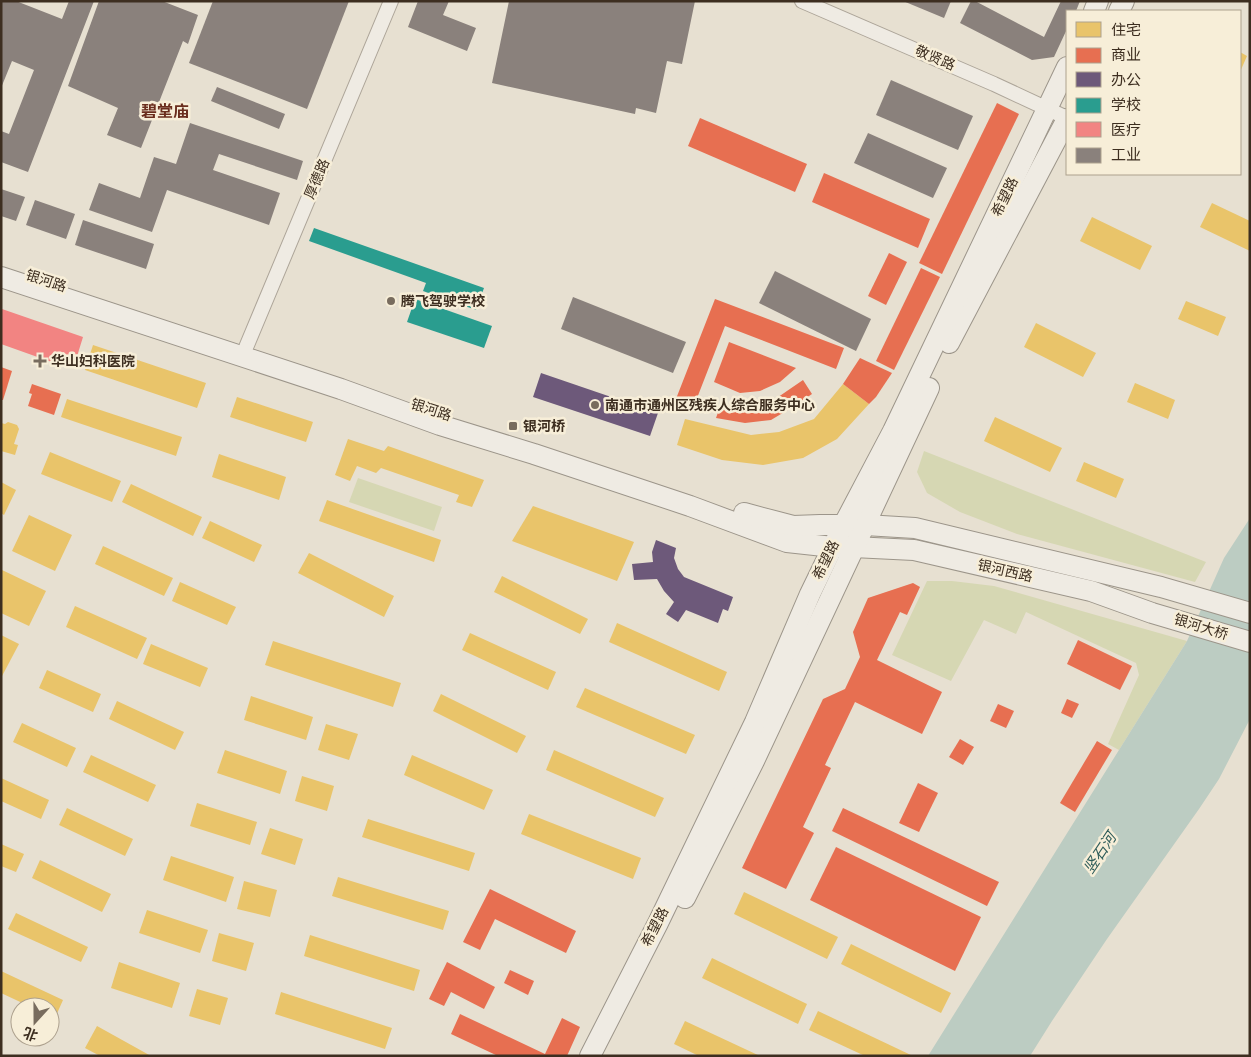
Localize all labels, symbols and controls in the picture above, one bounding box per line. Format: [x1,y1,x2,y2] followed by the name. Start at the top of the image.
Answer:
[1066,10,1241,175] legend
[1111,21,1141,39] text: 住宅
[912,42,958,74] street label: 敬贤路
[1111,46,1141,64] text: 商业
[1111,71,1141,89] text: 办公
[1111,96,1141,114] text: 学校
[141,102,189,121] district label: 碧堂庙
[1111,121,1141,139] text: 医疗
[1111,146,1141,164] text: 工业
[301,156,333,202] street label: 厚德路
[988,174,1022,220] street label: 希望路
[23,266,69,296] street label: 银河路
[401,293,485,310] place label: 腾飞驾驶学校
[385,295,397,307] marker: 腾飞驾驶学校
[51,353,135,370] place label: 华山妇科医院
[33,354,47,368] marker: 华山妇科医院
[408,395,454,425] street label: 银河路
[605,397,815,414] place label: 南通市通州区残疾人综合服务中心
[589,399,601,411] marker: 南通市通州区残疾人综合服务中心
[523,418,565,435] place label: 银河桥
[507,420,519,432] marker: 银河桥
[809,537,843,583] street label: 希望路
[976,556,1034,586] street label: 银河西路
[1172,611,1230,643] street label: 银河大桥
[1080,827,1122,877] water label: 竖石河
[638,904,672,950] street label: 希望路
[10,997,60,1047] north arrow
[21,1023,40,1044] text: 北

